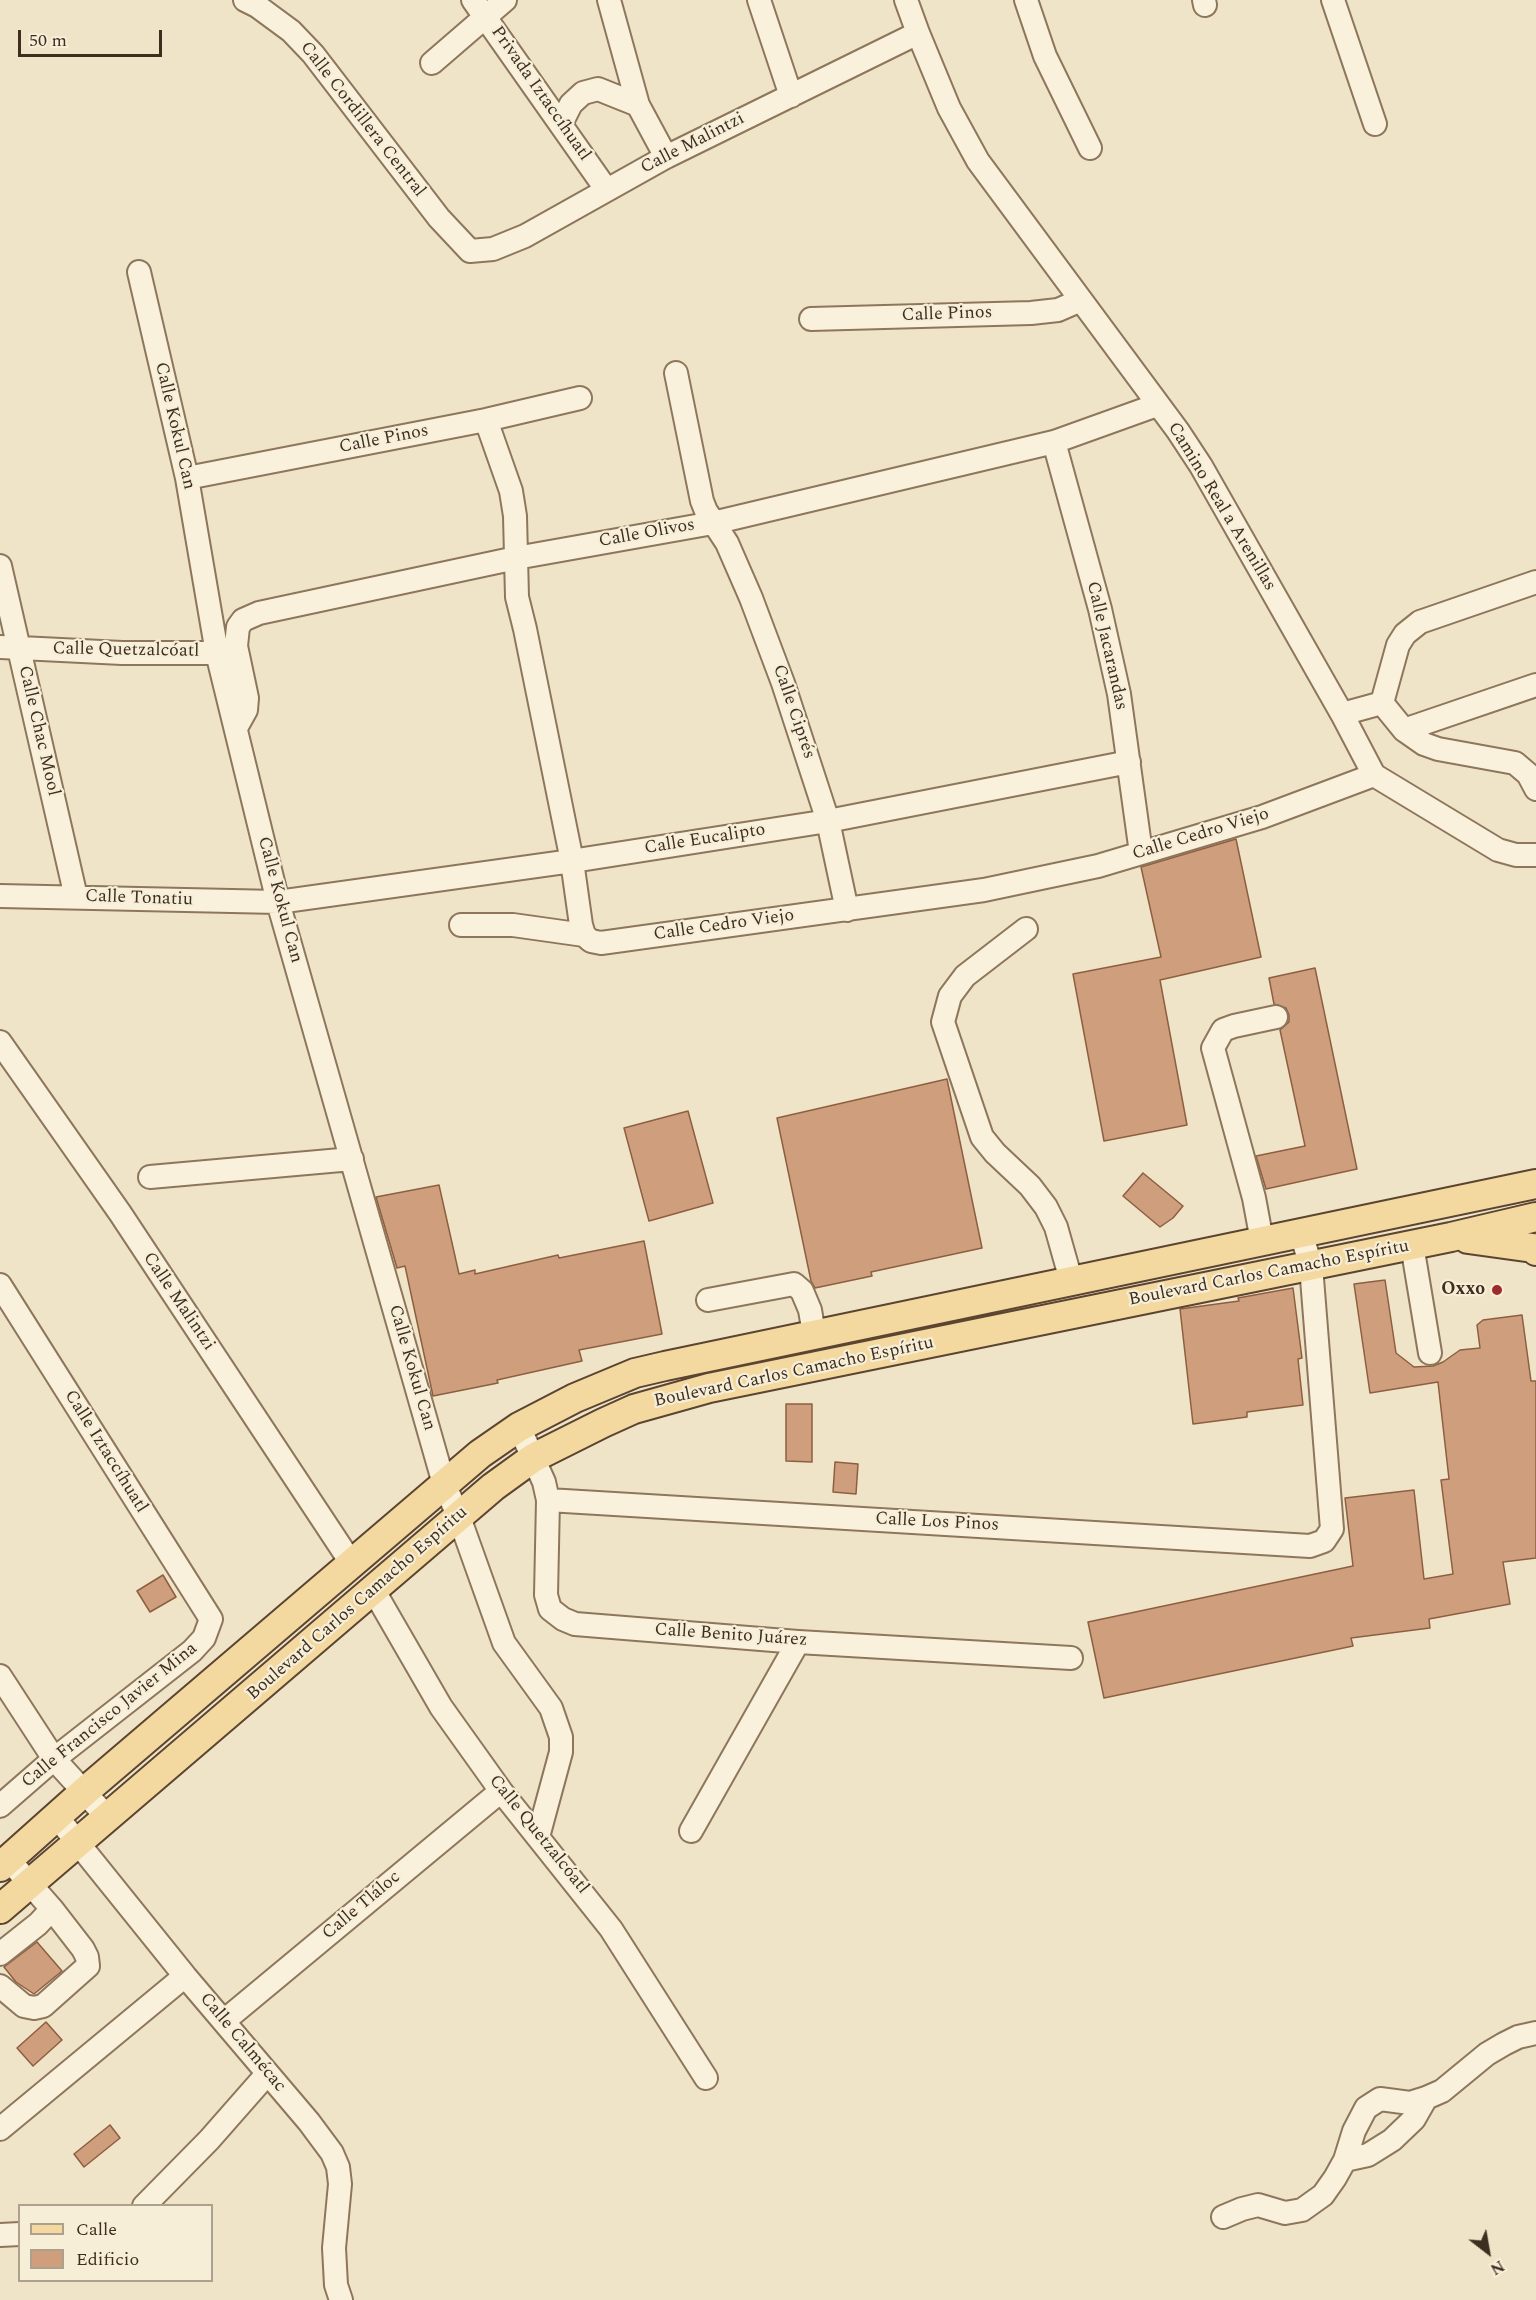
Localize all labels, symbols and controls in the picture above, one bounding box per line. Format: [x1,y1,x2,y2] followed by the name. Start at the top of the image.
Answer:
[21,18,165,56] scale bar
[485,22,595,166] street label: Privada Iztaccíhuatl
[29,27,67,54] text: 50 m
[295,38,429,202] street label: Calle Cordillera Central
[637,109,749,179] street label: Calle Malintzi
[901,303,993,327] street label: Calle Pinos
[149,360,199,492] street label: Calle Kokul Can
[1162,419,1280,595] street label: Camino Real a Arenillas
[337,421,431,459] street label: Calle Pinos
[597,515,697,553] street label: Calle Olivos
[1081,579,1131,713] street label: Calle Jacarandas
[52,639,200,663] street label: Calle Quetzalcóatl
[767,662,819,762] street label: Calle Ciprés
[13,664,63,798] street label: Calle Chac Mool
[1130,804,1272,866] street label: Calle Cedro Viejo
[643,820,767,860] street label: Calle Eucalipto
[252,834,306,966] street label: Calle Kokul Can
[85,886,193,912] street label: Calle Tonatiu
[652,905,796,947] street label: Calle Cedro Viejo
[1127,1236,1411,1312] street label: Boulevard Carlos Camacho Espíritu
[137,1249,219,1355] street label: Calle Malintzi
[1441,1279,1485,1301] place label: Oxxo
[1490,1283,1504,1297] marker: Oxxo
[383,1303,439,1433] street label: Calle Kokul Can
[652,1333,936,1413] street label: Boulevard Carlos Camacho Espíritu
[59,1387,151,1517] street label: Calle Iztaccíhuatl
[243,1502,473,1706] street label: Boulevard Carlos Camacho Espíritu
[875,1509,999,1537] street label: Calle Los Pinos
[654,1620,808,1652] street label: Calle Benito Juárez
[18,1639,202,1793] street label: Calle Francisco Javier Mina
[483,1771,593,1899] street label: Calle Quetzalcóatl
[319,1867,405,1945] street label: Calle Tláloc
[194,1989,290,2097] street label: Calle Calmécac
[18,2204,213,2282] legend
[76,2216,117,2243] text: Calle
[1458,2222,1518,2282] north arrow
[76,2246,139,2273] text: Edificio
[1485,2254,1509,2281] text: N

